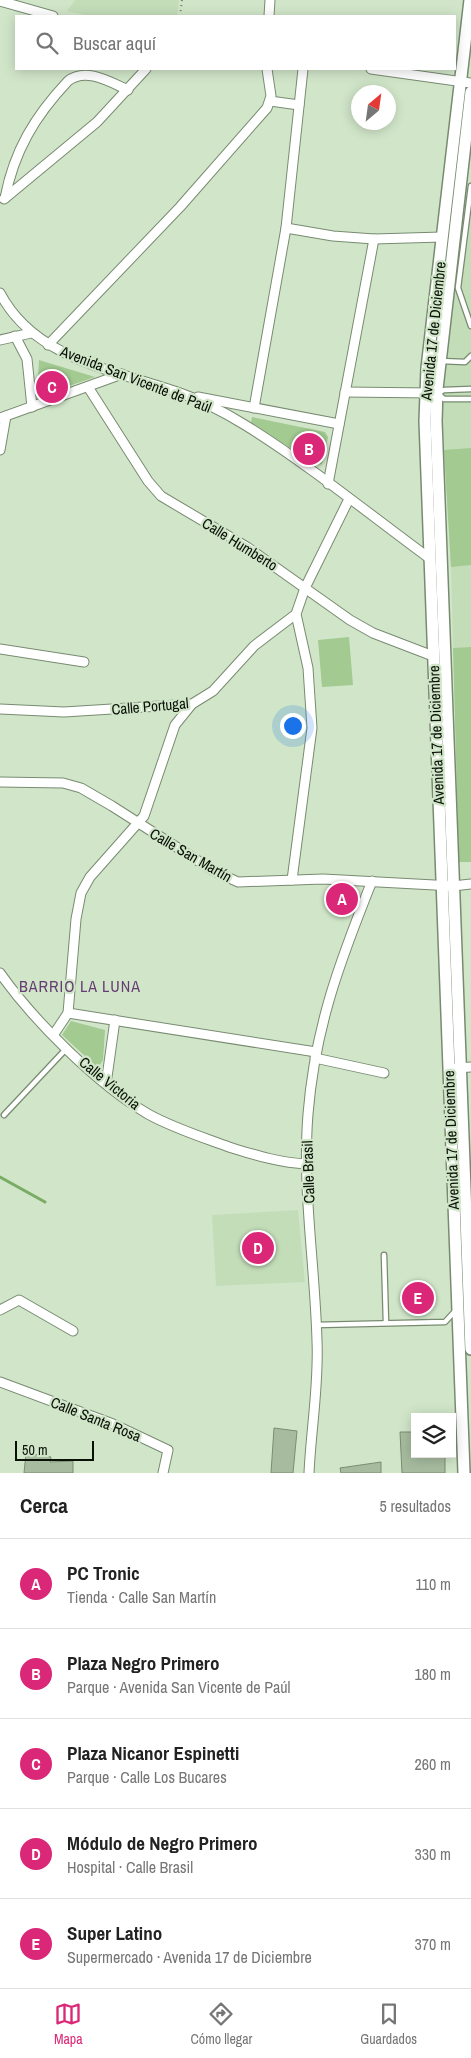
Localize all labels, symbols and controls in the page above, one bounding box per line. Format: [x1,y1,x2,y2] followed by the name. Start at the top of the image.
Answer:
[15,15,456,70] search box
[33,29,61,57] icon: search
[73,30,156,56] text: Buscar aquí
[351,85,396,130] north arrow
[415,260,451,402] street label: Avenida 17 de Diciembre
[56,340,215,418] street label: Avenida San Vicente de Paúl
[36,368,68,406] pin: C
[293,430,325,468] pin: B
[198,512,282,576] street label: Calle Humberto
[423,665,449,806] street label: Avenida 17 de Diciembre
[111,692,189,720] street label: Calle Portugal
[280,713,306,739] your location
[146,823,236,887] street label: Calle San Martín
[326,880,358,918] pin: A
[19,975,141,997] district label: BARRIO LA LUNA
[75,1052,145,1114] street label: Calle Victoria
[438,1070,464,1211] street label: Avenida 17 de Diciembre
[296,1140,320,1204] street label: Calle Brasil
[242,1229,274,1267] pin: D
[402,1279,434,1317] pin: E
[48,1391,144,1447] street label: Calle Santa Rosa
[411,1413,456,1458] map controls
[411,1413,456,1458] button: layers
[15,1438,94,1461] scale bar
[22,1441,48,1459] text: 50 m
[20,1491,68,1520] text: Cerca
[380,1495,451,1517] text: 5 resultados
[67,1560,140,1586] text: PC Tronic
[31,1573,41,1595] text: A
[415,1573,451,1595] text: 110 m
[67,1586,216,1608] text: Tienda · Calle San Martín
[67,1650,219,1676] text: Plaza Negro Primero
[31,1663,41,1685] text: B
[415,1663,451,1685] text: 180 m
[67,1676,291,1698] text: Parque · Avenida San Vicente de Paúl
[67,1740,239,1766] text: Plaza Nicanor Espinetti
[31,1753,41,1775] text: C
[415,1753,451,1775] text: 260 m
[67,1766,227,1788] text: Parque · Calle Los Bucares
[67,1830,257,1856] text: Módulo de Negro Primero
[31,1843,41,1865] text: D
[415,1843,451,1865] text: 330 m
[67,1856,193,1878] text: Hospital · Calle Brasil
[67,1920,162,1946] text: Super Latino
[32,1933,40,1955] text: E
[415,1933,451,1955] text: 370 m
[67,1946,312,1968] text: Supermercado · Avenida 17 de Diciembre
[54,2000,83,2048] tab: Mapa
[191,2000,252,2048] tab: Cómo llegar
[360,2000,417,2048] tab: Guardados

